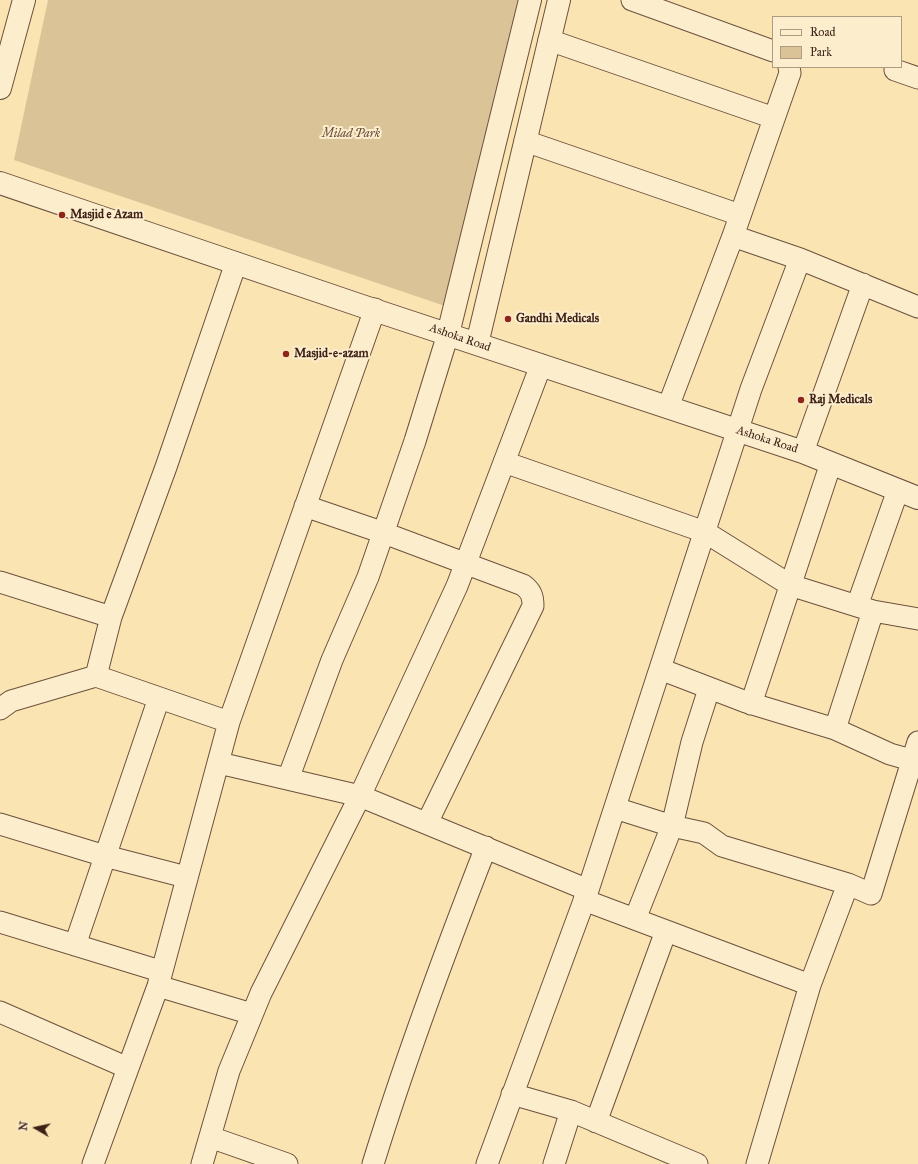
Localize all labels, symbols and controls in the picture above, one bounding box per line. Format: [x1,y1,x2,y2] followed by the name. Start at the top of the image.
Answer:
[772,16,902,68] legend
[810,25,836,39] text: Road
[810,45,832,59] text: Park
[322,127,380,141] park label: Milad Park
[70,208,143,222] place label: Masjid e Azam
[57,210,67,220] marker: Masjid e Azam
[516,312,599,326] place label: Gandhi Medicals
[503,314,513,324] marker: Gandhi Medicals
[427,321,493,355] street label: Ashoka Road
[294,347,369,361] place label: Masjid-e-azam
[281,349,291,359] marker: Masjid-e-azam
[809,393,872,407] place label: Raj Medicals
[796,395,806,405] marker: Raj Medicals
[734,423,800,457] street label: Ashoka Road
[16,1108,56,1148] north arrow
[17,1120,31,1132] text: N

